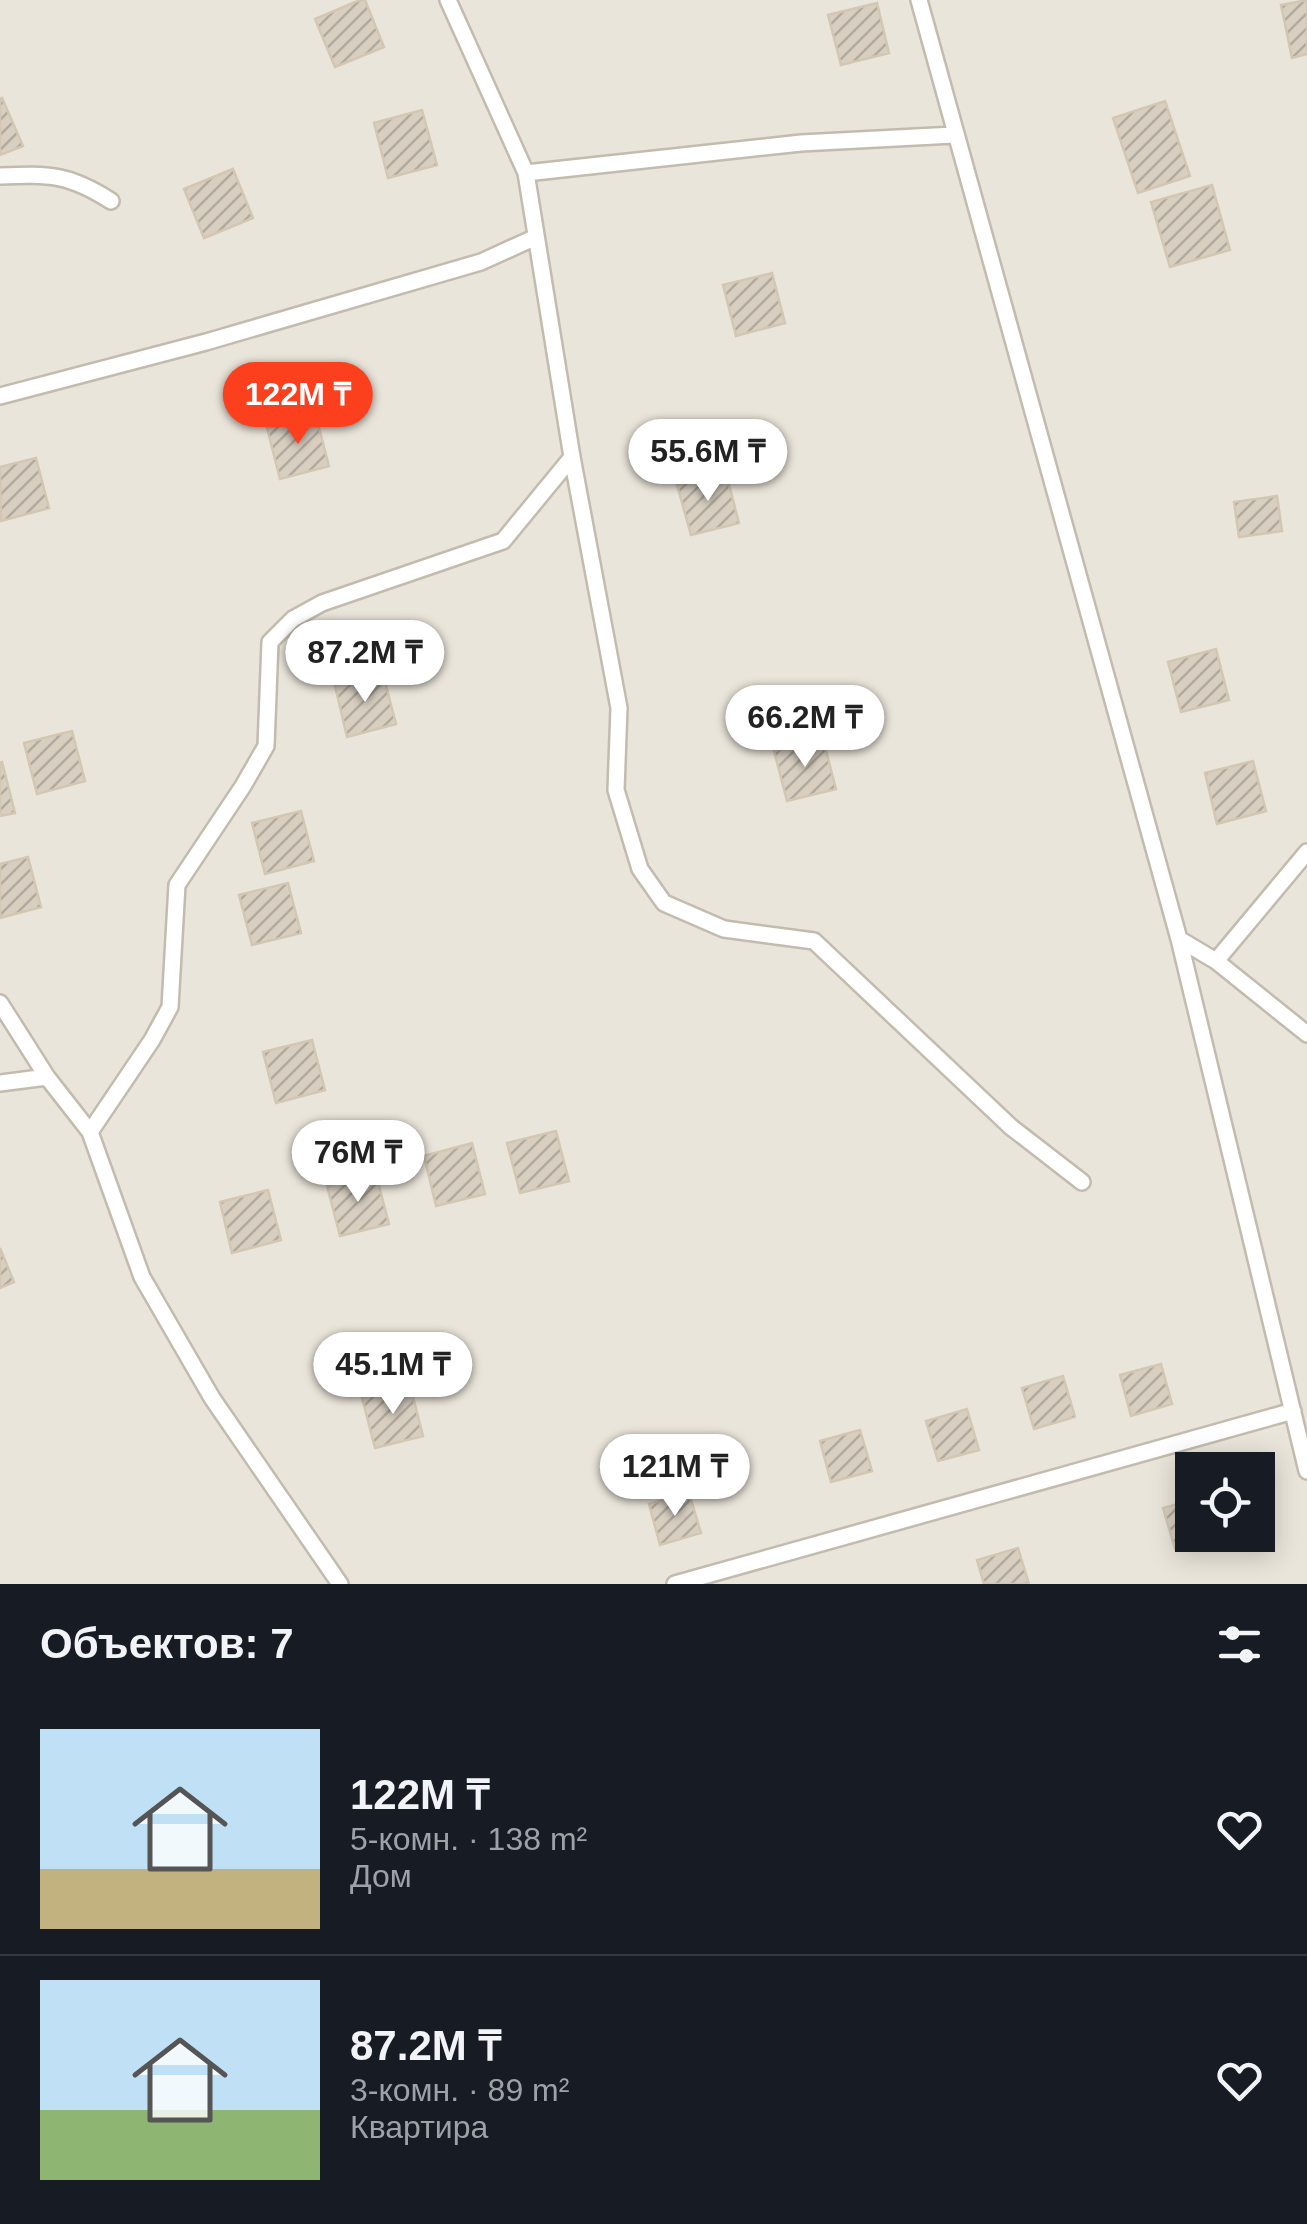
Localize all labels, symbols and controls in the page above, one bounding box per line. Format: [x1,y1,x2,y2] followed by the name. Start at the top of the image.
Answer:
[217,362,379,447] pin: 122M ₸
[245,376,351,412] text: 122M ₸
[616,419,800,504] pin: 55.6M ₸
[650,433,766,469] text: 55.6M ₸
[273,620,457,705] pin: 87.2M ₸
[307,634,423,670] text: 87.2M ₸
[713,685,897,770] pin: 66.2M ₸
[747,699,863,735] text: 66.2M ₸
[288,1120,428,1205] pin: 76M ₸
[314,1134,402,1170] text: 76M ₸
[301,1332,485,1417] pin: 45.1M ₸
[335,1346,451,1382] text: 45.1M ₸
[594,1434,756,1519] pin: 121M ₸
[622,1448,728,1484] text: 121M ₸
[1175,1452,1275,1552] map controls
[1175,1452,1275,1552] button: locate
[1212,1617,1267,1672] icon: filters
[40,1620,294,1667] text: Объектов: 7
[120,1769,240,1889] icon: home
[350,1771,490,1818] text: 122M ₸
[1212,1802,1267,1857] icon: heart
[350,1821,587,1857] text: 5-комн. · 138 m²
[350,1858,412,1894] text: Дом
[120,2020,240,2140] icon: home
[350,2022,501,2069] text: 87.2M ₸
[1212,2053,1267,2108] icon: heart
[350,2072,569,2108] text: 3-комн. · 89 m²
[350,2109,488,2145] text: Квартира

